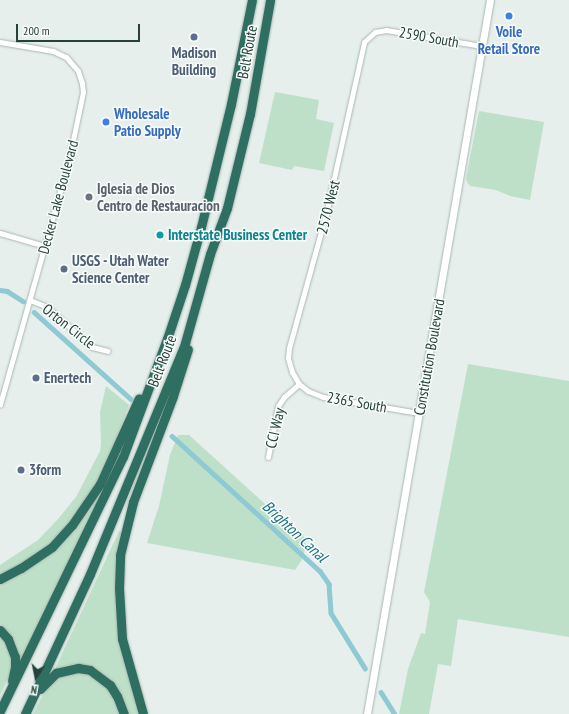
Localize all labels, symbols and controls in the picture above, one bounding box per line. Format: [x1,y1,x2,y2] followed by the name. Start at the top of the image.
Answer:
[504,11,514,21] marker: Voile Retail Store
[18,16,142,42] scale bar
[478,22,540,57] place label: Voile Retail Store
[23,23,50,38] text: 200 m
[398,23,460,51] street label: 2590 South
[233,24,261,80] street label: Belt Route
[189,32,199,42] marker: Madison Building
[172,43,216,78] place label: Madison Building
[114,104,181,139] place label: Wholesale Patio Supply
[101,117,111,127] marker: Wholesale Patio Supply
[34,138,82,256] street label: Decker Lake Boulevard
[313,178,343,236] street label: 2570 West
[97,179,220,214] place label: Iglesia de Dios Centro de Restauracion
[84,192,94,202] marker: Iglesia de Dios Centro de Restauracion
[168,226,307,244] place label: Interstate Business Center
[155,230,165,240] marker: Interstate Business Center
[72,251,171,286] place label: USGS - Utah Water Science Center
[59,264,69,274] marker: USGS - Utah Water Science Center
[410,297,448,417] street label: Constitution Boulevard
[39,300,99,352] street label: Orton Circle
[144,333,180,389] street label: Belt Route
[44,369,91,387] place label: Enertech
[31,373,41,383] marker: Enertech
[326,388,388,416] street label: 2365 South
[262,406,288,450] street label: CCI Way
[29,461,61,479] place label: 3form
[16,465,26,475] marker: 3form
[259,496,331,566] water label: Brighton Canal
[16,658,56,698] north arrow
[30,682,38,697] text: N

